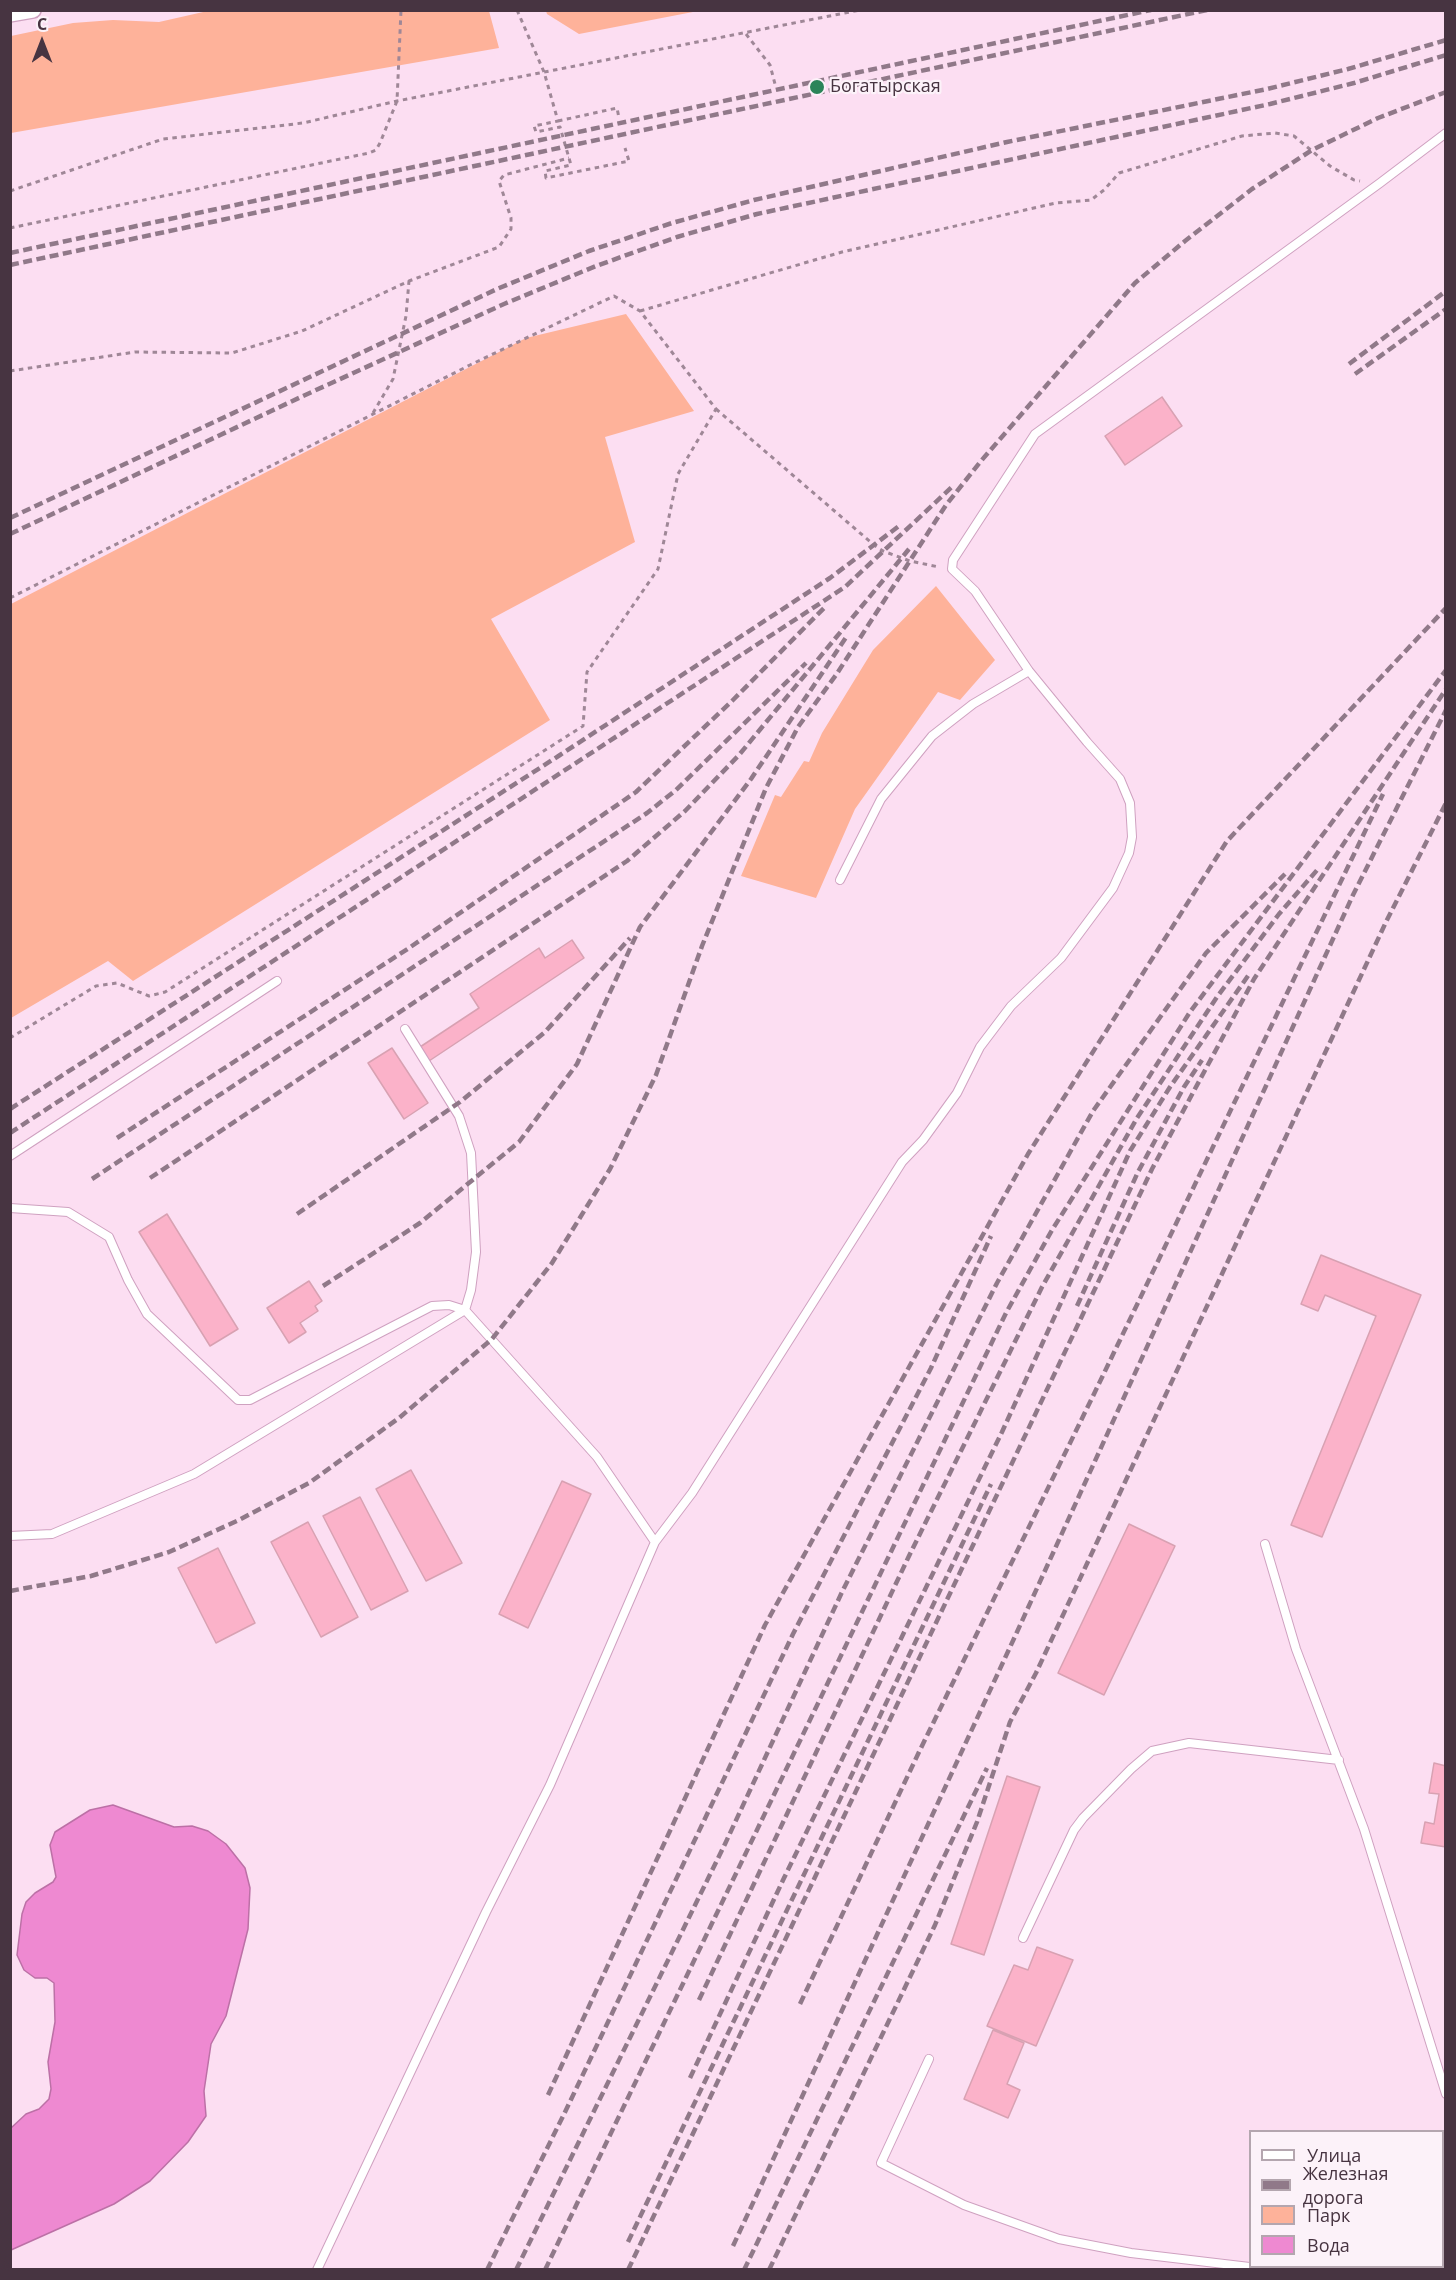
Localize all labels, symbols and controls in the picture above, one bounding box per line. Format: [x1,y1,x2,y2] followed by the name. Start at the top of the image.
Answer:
[12,12,72,72] north arrow
[37,13,47,35] text: С
[830,76,941,98] place label: Богатырская
[808,78,826,96] marker: Богатырская
[1249,2130,1444,2268] legend
[1307,2143,1361,2167] text: Улица
[1303,2161,1388,2209] text: Железная дорога
[1307,2203,1350,2227] text: Парк
[1307,2233,1350,2257] text: Вода

